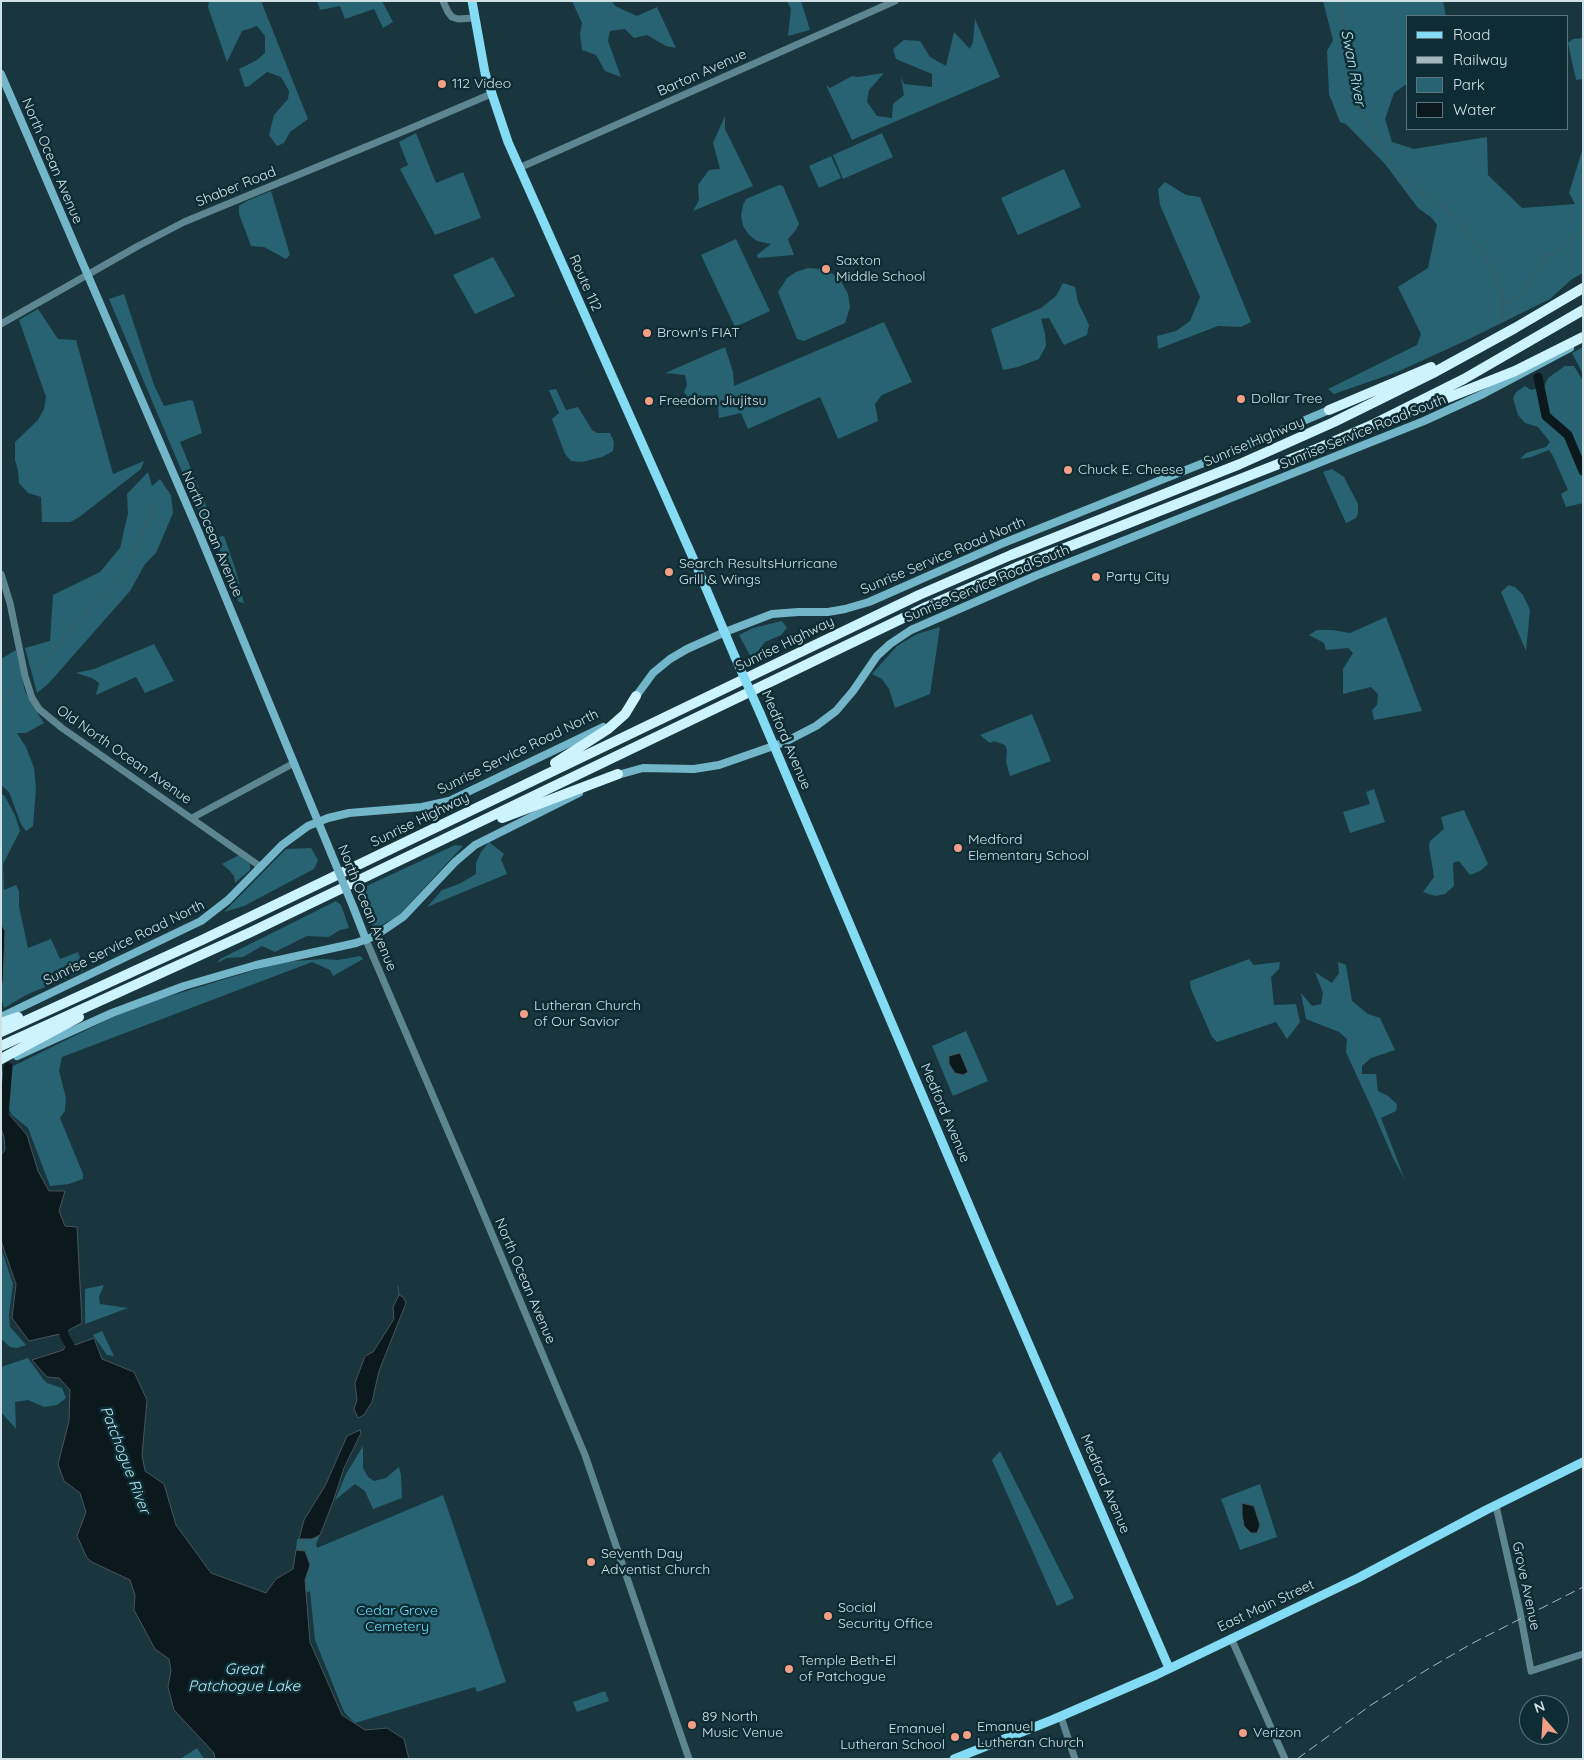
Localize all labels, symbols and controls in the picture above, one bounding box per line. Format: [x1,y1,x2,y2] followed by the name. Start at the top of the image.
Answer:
[1406,15,1569,130] legend
[1453,25,1490,44] text: Road
[1337,28,1369,108] water label: Swan River
[655,46,749,100] street label: Barton Avenue
[1453,50,1508,69] text: Railway
[1453,75,1485,94] text: Park
[452,76,511,92] place label: 112 Video
[436,78,448,90] marker: 112 Video
[18,96,86,226] street label: North Ocean Avenue
[1453,100,1496,119] text: Water
[194,163,278,211] street label: Shaber Road
[565,252,605,314] street label: Route 112
[836,253,926,286] place label: Saxton Middle School
[820,263,832,275] marker: Saxton Middle School
[657,325,740,341] place label: Brown's FIAT
[641,327,653,339] marker: Brown's FIAT
[1251,391,1322,407] place label: Dollar Tree
[1278,391,1448,473] street label: Sunrise Service Road South
[659,393,767,409] place label: Freedom Jiujitsu
[1235,393,1247,405] marker: Dollar Tree
[643,395,655,407] marker: Freedom Jiujitsu
[1201,413,1307,471] street label: Sunrise Highway
[1078,462,1183,478] place label: Chuck E. Cheese
[1062,464,1074,476] marker: Chuck E. Cheese
[178,469,246,599] street label: North Ocean Avenue
[858,514,1028,598] street label: Sunrise Service Road North
[902,542,1072,626] street label: Sunrise Service Road South
[679,556,838,588] place label: Search ResultsHurricane Grill & Wings
[663,566,675,578] marker: Search ResultsHurricane Grill & Wings
[1106,569,1170,585] place label: Party City
[1090,571,1102,583] marker: Party City
[733,613,837,675] street label: Sunrise Highway
[758,688,814,792] street label: Medford Avenue
[53,702,195,808] street label: Old North Ocean Avenue
[435,706,601,798] street label: Sunrise Service Road North
[368,789,472,851] street label: Sunrise Highway
[968,832,1089,864] place label: Medford Elementary School
[334,842,400,974] street label: North Ocean Avenue
[952,842,964,854] marker: Medford Elementary School
[41,897,207,989] street label: Sunrise Service Road North
[534,998,641,1030] place label: Lutheran Church of Our Savior
[518,1008,530,1020] marker: Lutheran Church of Our Savior
[917,1061,973,1165] street label: Medford Avenue
[491,1216,559,1346] street label: North Ocean Avenue
[96,1404,154,1516] water label: Patchogue River
[1077,1432,1133,1536] street label: Medford Avenue
[1508,1540,1544,1632] street label: Grove Avenue
[601,1546,710,1578] place label: Seventh Day Adventist Church
[585,1556,597,1568] marker: Seventh Day Adventist Church
[1215,1576,1317,1636] street label: East Main Street
[838,1600,933,1632] place label: Social Security Office
[356,1603,438,1635] park label: Cedar Grove Cemetery
[822,1610,834,1622] marker: Social Security Office
[799,1653,896,1685] place label: Temple Beth-El of Patchogue
[188,1660,300,1695] water label: Great Patchogue Lake
[783,1663,795,1675] marker: Temple Beth-El of Patchogue
[1519,1695,1569,1745] north arrow
[1532,1697,1547,1717] text: N
[702,1709,783,1741] place label: 89 North Music Venue
[686,1719,698,1731] marker: 89 North Music Venue
[977,1719,1084,1751] place label: Emanuel Lutheran Church
[840,1721,945,1754] place label: Emanuel Lutheran School
[1253,1725,1301,1741] place label: Verizon
[1237,1727,1249,1739] marker: Verizon
[961,1729,973,1741] marker: Emanuel Lutheran Church
[949,1731,961,1743] marker: Emanuel Lutheran School

